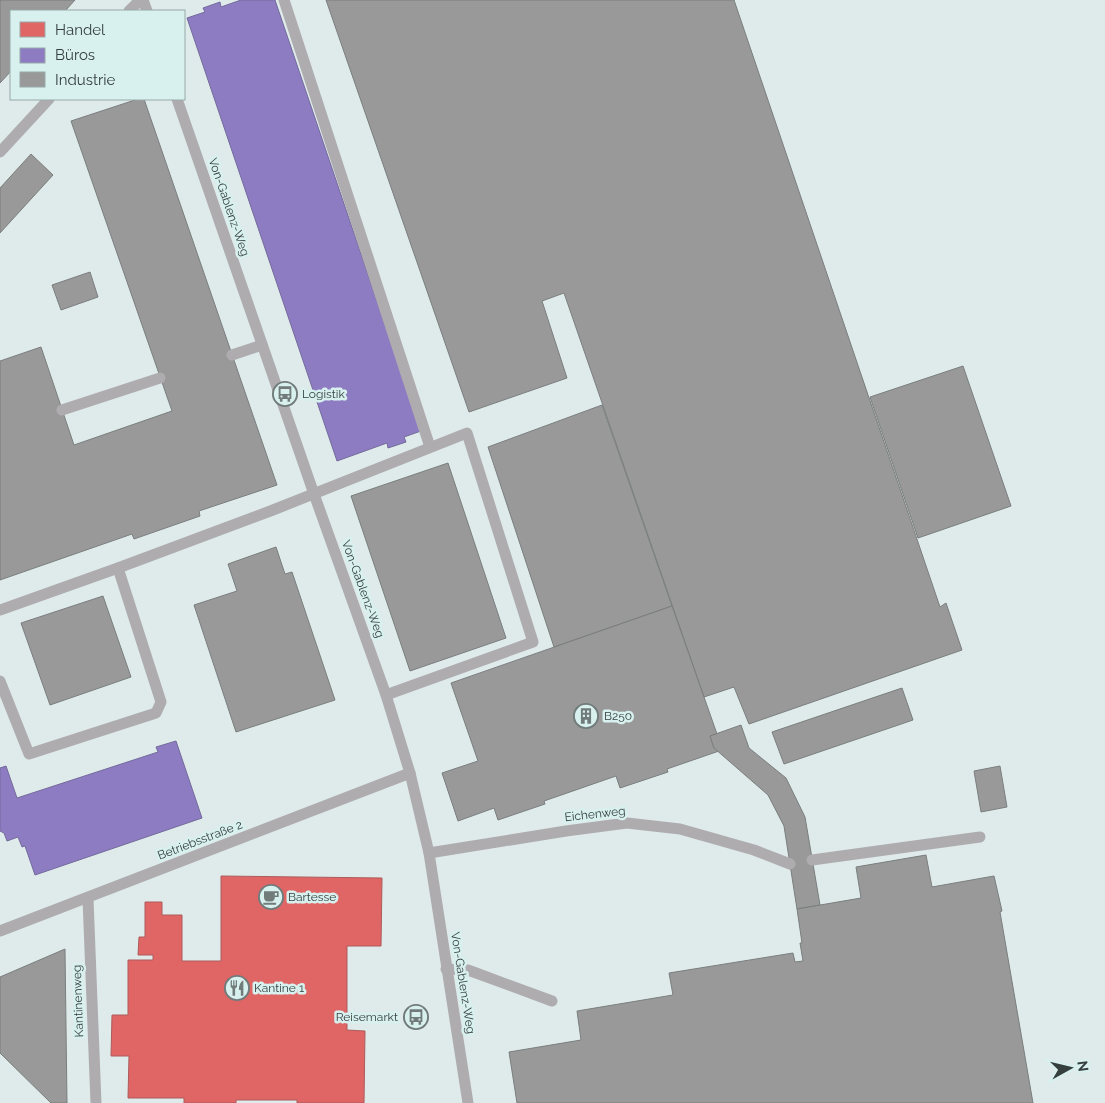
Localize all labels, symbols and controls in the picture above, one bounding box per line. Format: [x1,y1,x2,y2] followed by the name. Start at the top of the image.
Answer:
[10,10,185,100] legend
[55,21,106,39] text: Handel
[55,46,95,64] text: Büros
[55,71,116,89] text: Industrie
[206,156,252,258] street label: Von-Gablenz-Weg
[272,381,298,407] bus stop icon: Logistik
[302,387,345,401] place label: Logistik
[339,538,387,640] street label: Von-Gablenz-Weg
[573,703,599,729] building icon: B250
[604,709,632,723] place label: B250
[564,804,626,824] street label: Eichenweg
[156,817,244,863] street label: Betriebsstraße 2
[258,884,284,910] cafe icon: Bartesse
[288,890,336,904] place label: Bartesse
[448,931,478,1035] street label: Von-Gablenz-Weg
[70,964,86,1038] street label: Kantinenweg
[224,975,250,1001] restaurant icon: Kantine 1
[254,981,304,995] place label: Kantine 1
[403,1004,429,1030] bus stop icon: Reisemarkt
[336,1010,398,1024] place label: Reisemarkt
[1045,1043,1095,1093] north arrow
[1074,1060,1092,1073] text: N

